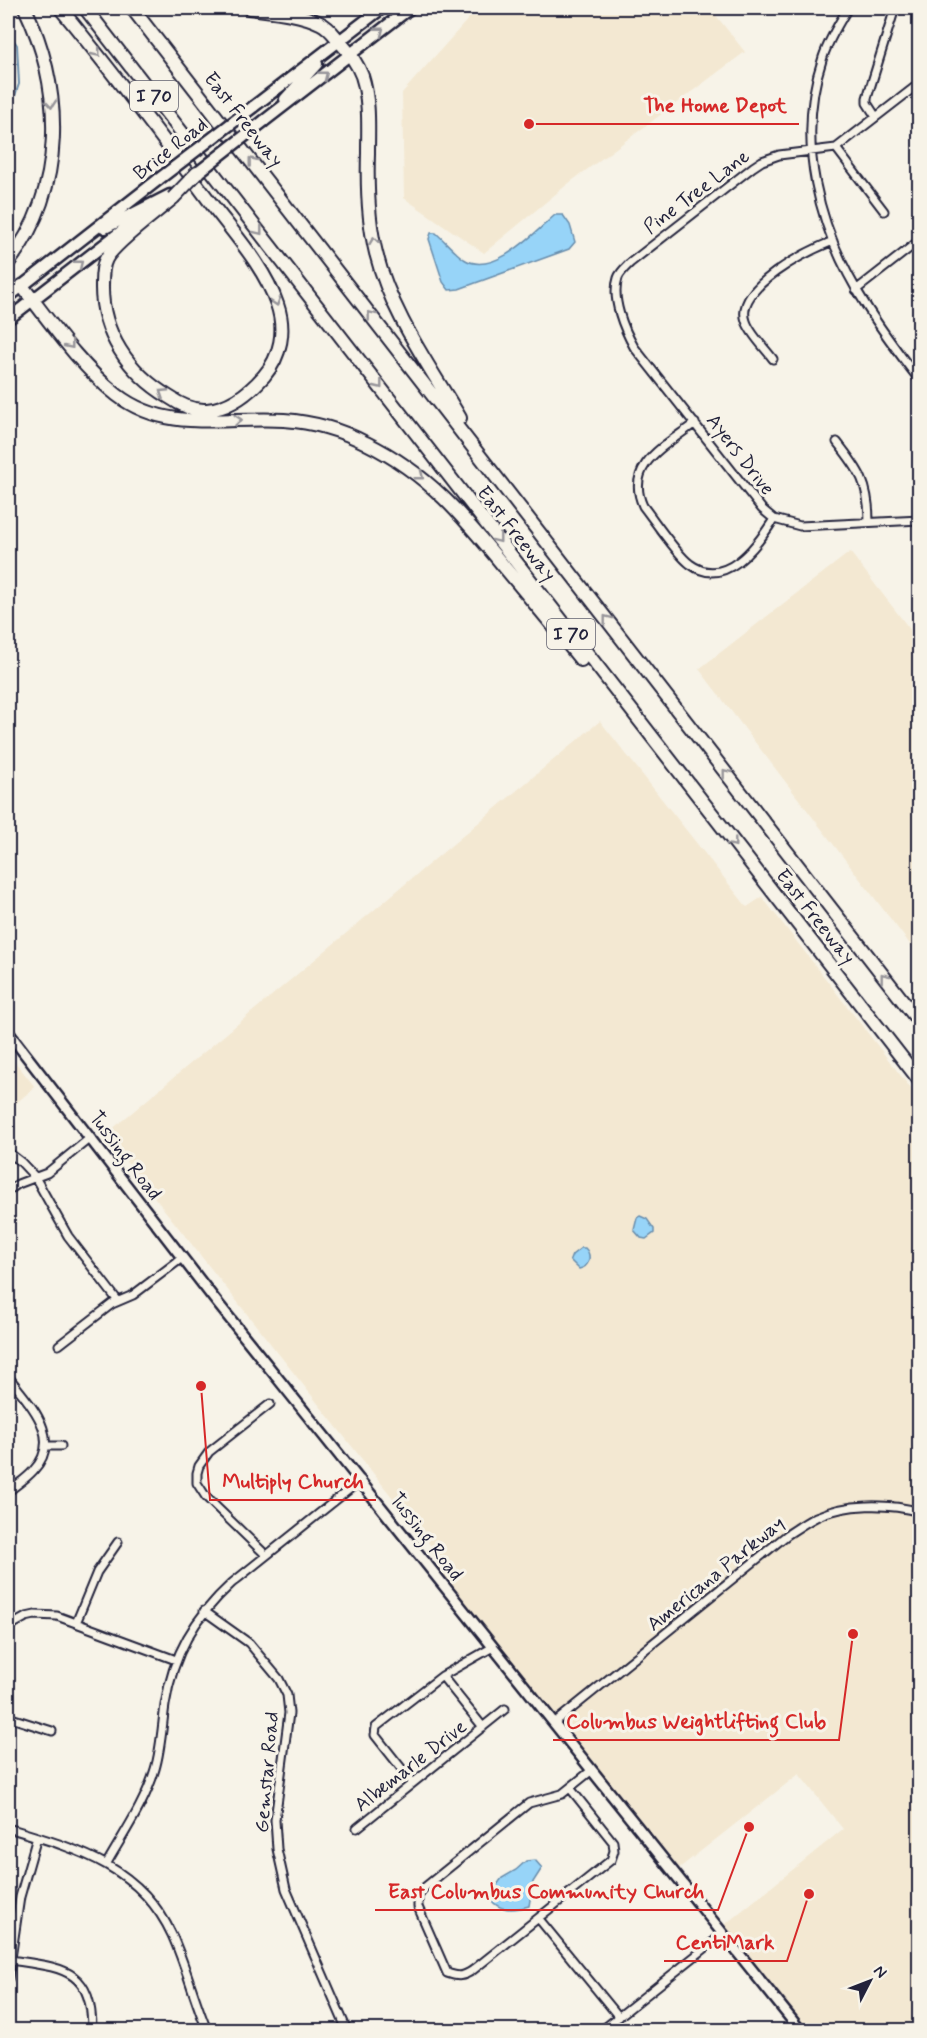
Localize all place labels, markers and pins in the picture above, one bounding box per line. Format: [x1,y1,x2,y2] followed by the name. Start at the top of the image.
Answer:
[630,85,799,124] callout: The Home Depot
[210,1461,376,1500] callout: Multiply Church
[553,1701,839,1740] callout: Columbus Weightlifting Club
[375,1871,718,1910] callout: East Columbus Community Church
[664,1922,787,1961] callout: CentiMark

